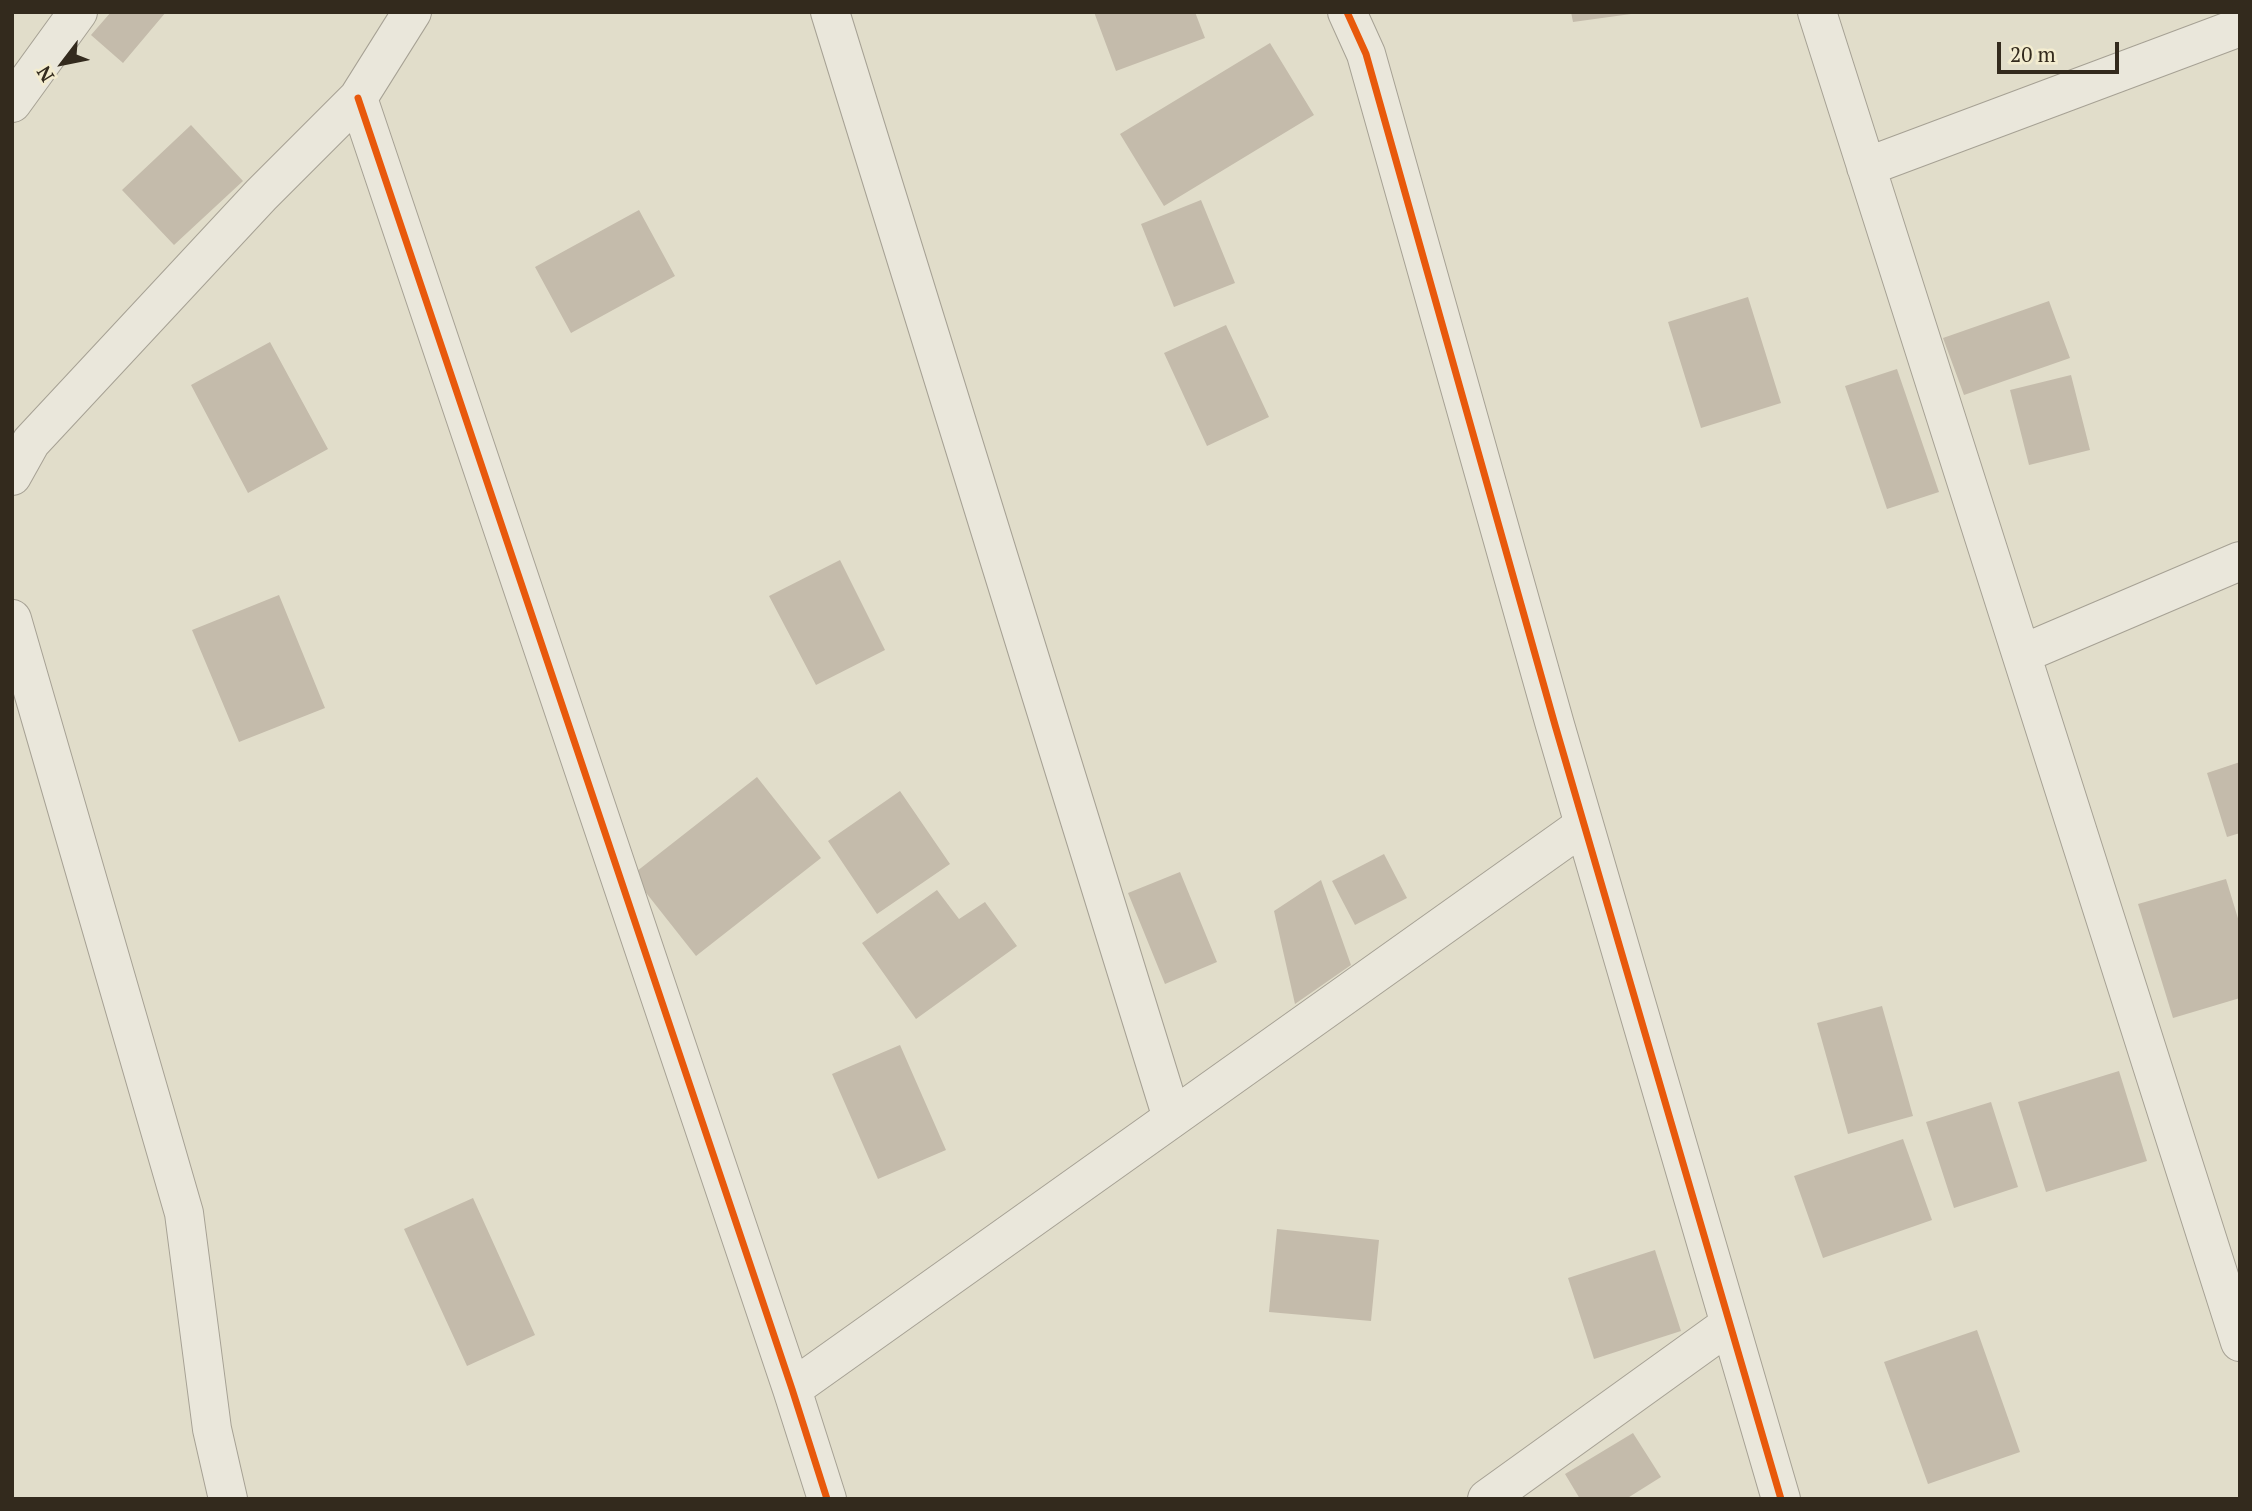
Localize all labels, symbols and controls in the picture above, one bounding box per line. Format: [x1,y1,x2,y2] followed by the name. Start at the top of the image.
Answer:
[28,28,98,98] north arrow
[2000,28,2122,72] scale bar
[2010,40,2056,68] text: 20 m
[30,62,59,87] text: N

